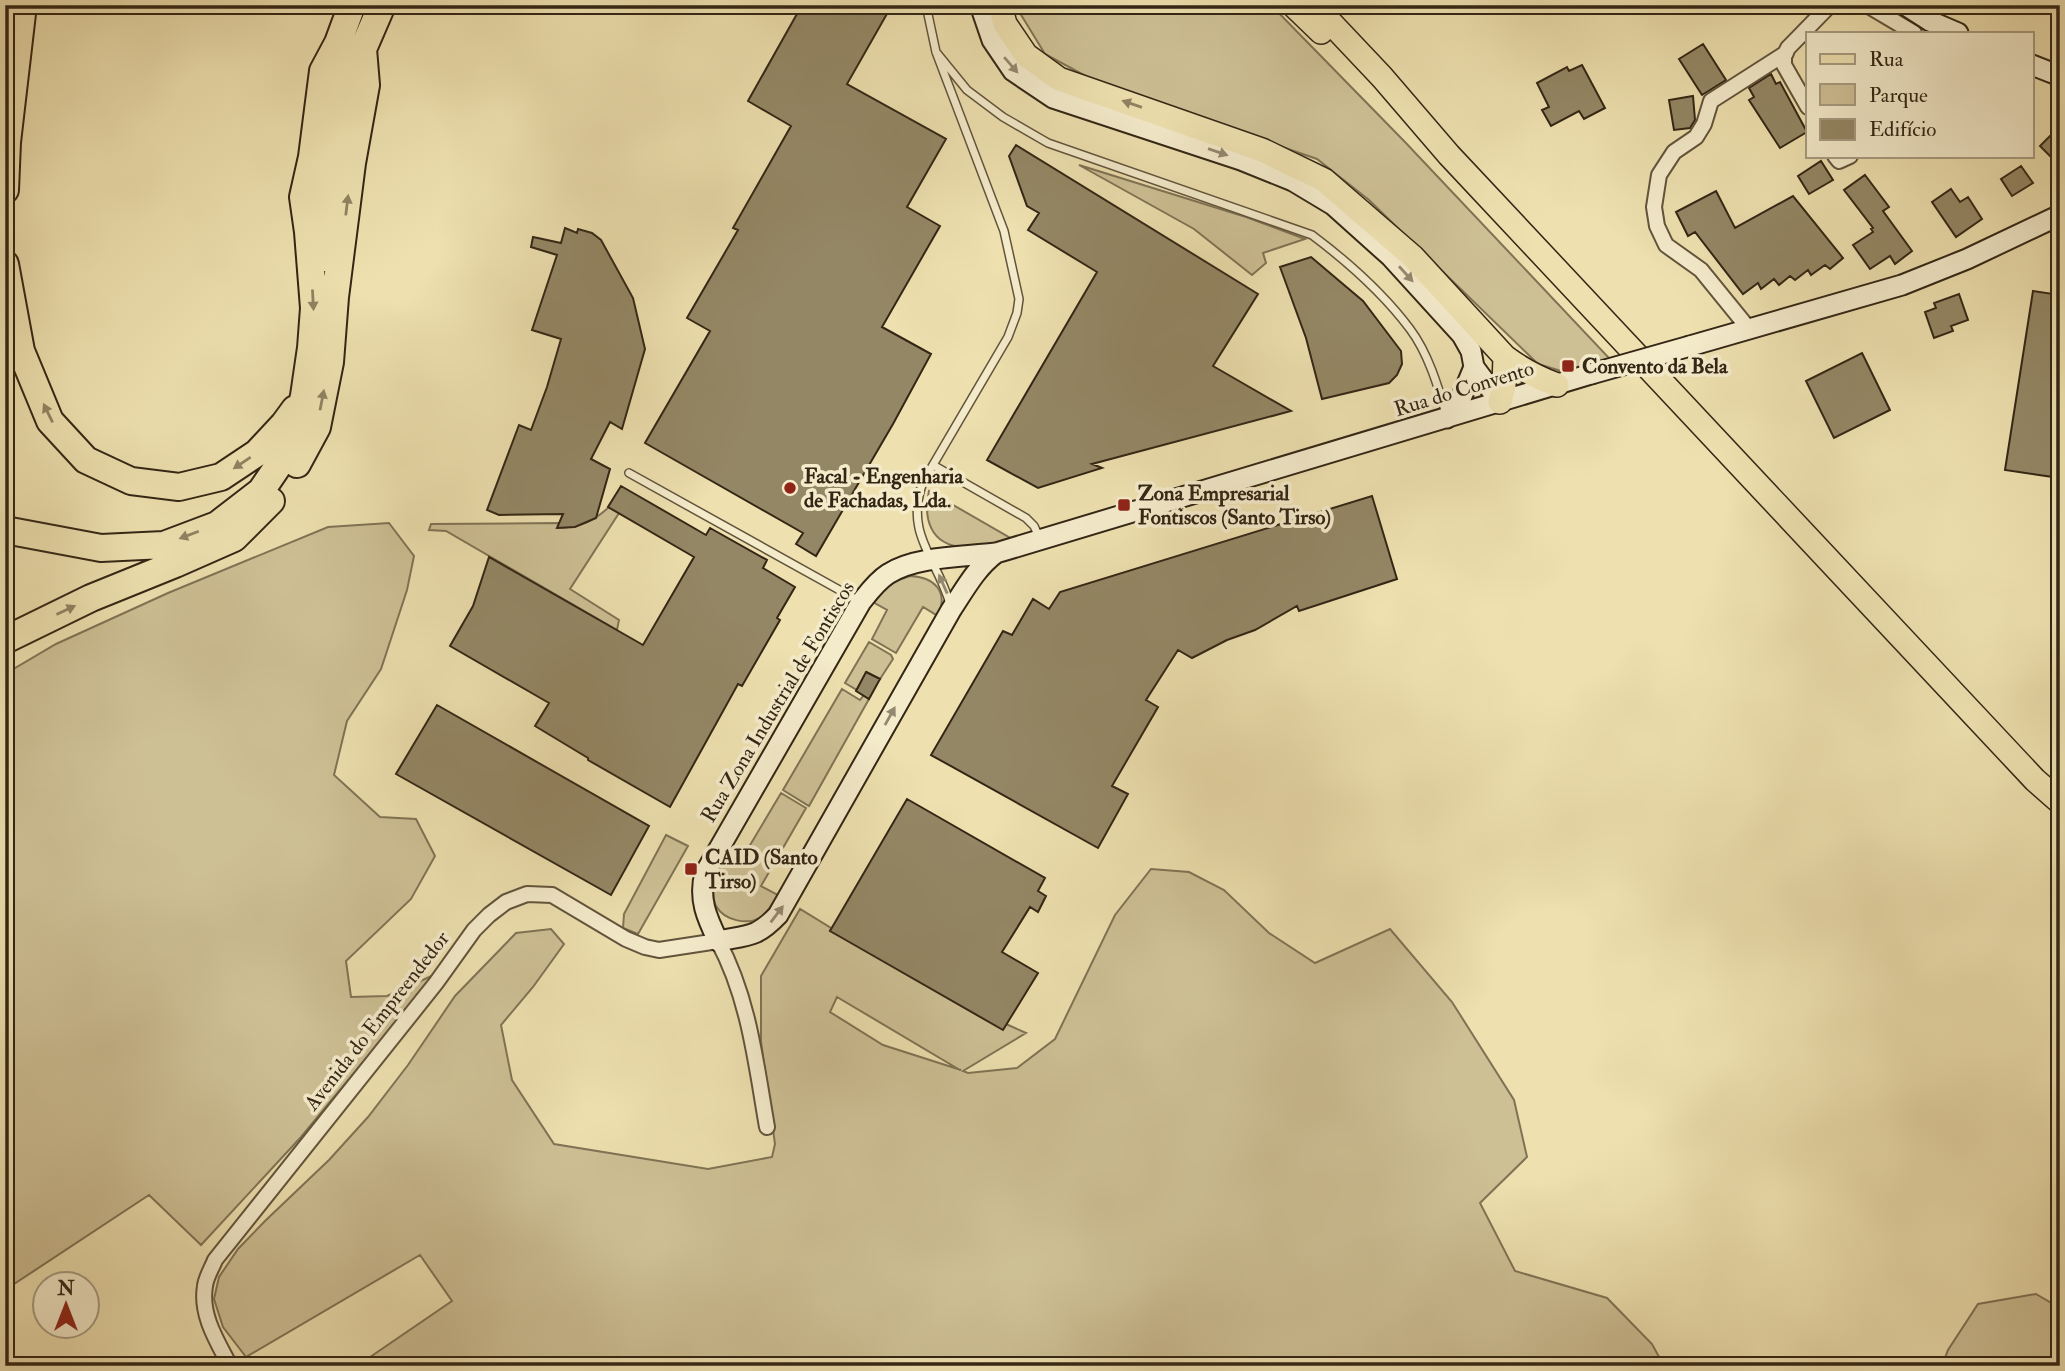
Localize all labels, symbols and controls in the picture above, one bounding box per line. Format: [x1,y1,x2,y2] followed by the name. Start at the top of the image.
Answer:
[1806,32,2034,158] legend
[1869,46,1904,73] text: Rua
[1003,56,1018,74] one-way arrow
[1869,82,1928,109] text: Parque
[1121,99,1142,110] one-way arrow
[1869,116,1936,143] text: Edifício
[1207,147,1228,158] one-way arrow
[341,194,352,216] one-way arrow
[1398,265,1414,283] one-way arrow
[308,290,319,312] one-way arrow
[1582,353,1729,380] place label: Convento da Bela
[1391,355,1537,423] street label: Rua do Convento
[1560,358,1576,374] marker: Convento da Bela
[317,389,328,411] one-way arrow
[42,403,53,423] one-way arrow
[233,456,251,470] one-way arrow
[804,463,964,514] place label: Facal - Engenharia de Fachadas, Lda.
[782,480,798,496] marker: Facal - Engenharia de Fachadas, Lda.
[1138,480,1331,531] place label: Zona Empresarial Fontiscos (Santo Tirso)
[1116,497,1132,513] marker: Zona Empresarial Fontiscos (Santo Tirso)
[179,530,200,541] one-way arrow
[937,573,948,594] one-way arrow
[695,576,861,828] street label: Rua Zona Industrial de Fontiscos
[56,604,76,616] one-way arrow
[884,707,896,726] one-way arrow
[704,844,818,895] place label: CAID (Santo Tirso)
[683,861,699,877] marker: CAID (Santo Tirso)
[770,905,785,923] one-way arrow
[298,926,456,1117] street label: Avenida do Empreendedor
[32,1270,102,1340] north arrow
[56,1277,75,1301] text: N

